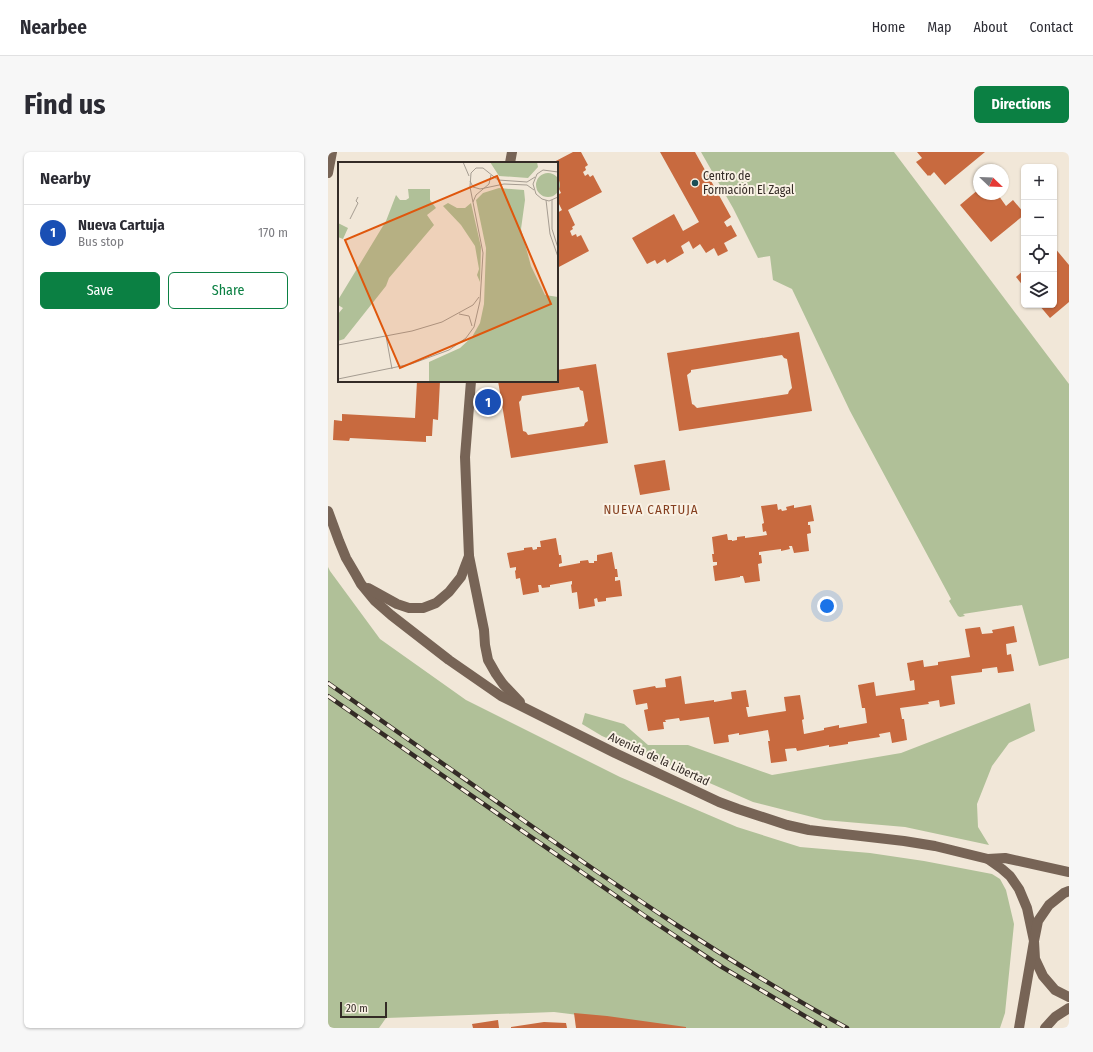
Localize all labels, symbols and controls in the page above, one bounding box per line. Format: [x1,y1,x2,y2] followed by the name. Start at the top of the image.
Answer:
[20,16,87,39] text: Nearbee
[872,19,905,36] text: Home
[927,19,951,36] text: Map
[973,19,1008,36] text: About
[1030,19,1073,36] text: Contact
[974,86,1069,123] button: Directions
[24,88,106,121] text: Find us
[338,162,558,382] inset map
[973,164,1009,200] north arrow
[1021,164,1057,308] map controls
[1021,164,1057,200] button: +
[40,168,91,189] text: Nearby
[703,169,794,197] place label: Centro de Formación El Zagal
[690,178,700,188] marker: Centro de Formación El Zagal
[1021,200,1057,236] button: −
[78,216,165,234] text: Nueva Cartuja
[50,225,56,240] text: 1
[258,225,288,240] text: 170 m
[78,234,124,249] text: Bus stop
[1021,236,1057,272] button: locate
[40,272,160,309] button: Save
[168,272,288,309] button: Share
[1021,272,1057,308] button: layers
[475,387,501,417] pin: 1
[603,502,699,517] district label: NUEVA CARTUJA
[817,596,837,616] your location
[606,729,712,789] street label: Avenida de la Libertad
[340,1000,387,1019] scale bar
[346,1002,368,1015] text: 20 m

